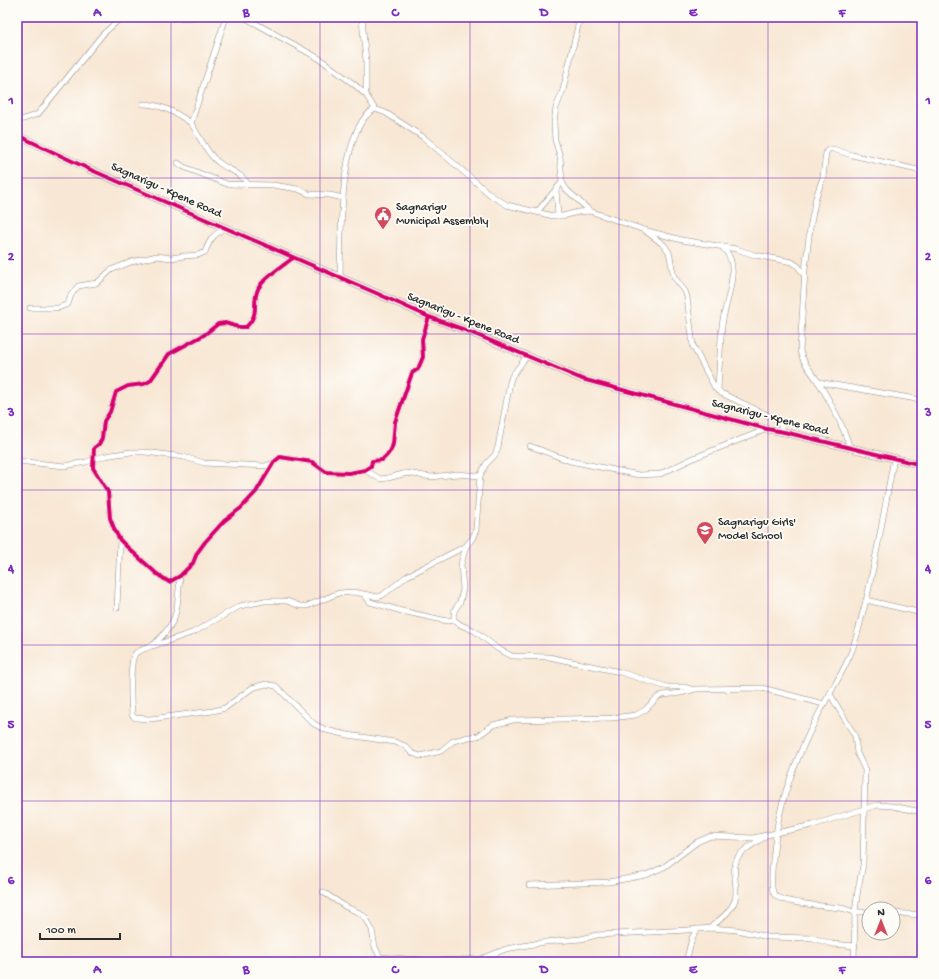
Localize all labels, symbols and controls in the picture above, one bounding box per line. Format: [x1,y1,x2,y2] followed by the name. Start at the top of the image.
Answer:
[92,6,102,21] text: A
[242,6,251,21] text: B
[390,6,400,21] text: C
[539,6,549,21] text: D
[689,6,698,21] text: E
[838,6,847,21] text: F
[7,94,14,109] text: 1
[924,94,931,109] text: 1
[108,160,224,222] street label: Sagnarigu - Kpene Road
[396,201,489,229] place label: Sagnarigu Municipal Assembly
[373,205,393,230] public building icon: Sagnarigu Municipal Assembly
[8,250,15,265] text: 2
[925,250,932,265] text: 2
[405,290,522,348] street label: Sagnarigu - Kpene Road
[710,397,831,440] street label: Sagnarigu - Kpene Road
[7,406,15,421] text: 3
[924,406,932,421] text: 3
[718,516,796,544] place label: Sagnarigu Girls' Model School
[695,520,715,545] school or university icon: Sagnarigu Girls' Model School
[7,562,15,577] text: 4
[924,562,932,577] text: 4
[8,718,15,733] text: 5
[925,718,932,733] text: 5
[8,874,15,889] text: 6
[925,874,932,889] text: 6
[861,901,901,941] north arrow
[877,907,885,919] text: N
[40,915,120,941] scale bar
[45,924,76,938] text: 100 m
[92,963,102,978] text: A
[242,963,251,978] text: B
[390,963,400,978] text: C
[539,963,549,978] text: D
[689,963,698,978] text: E
[838,963,847,978] text: F

